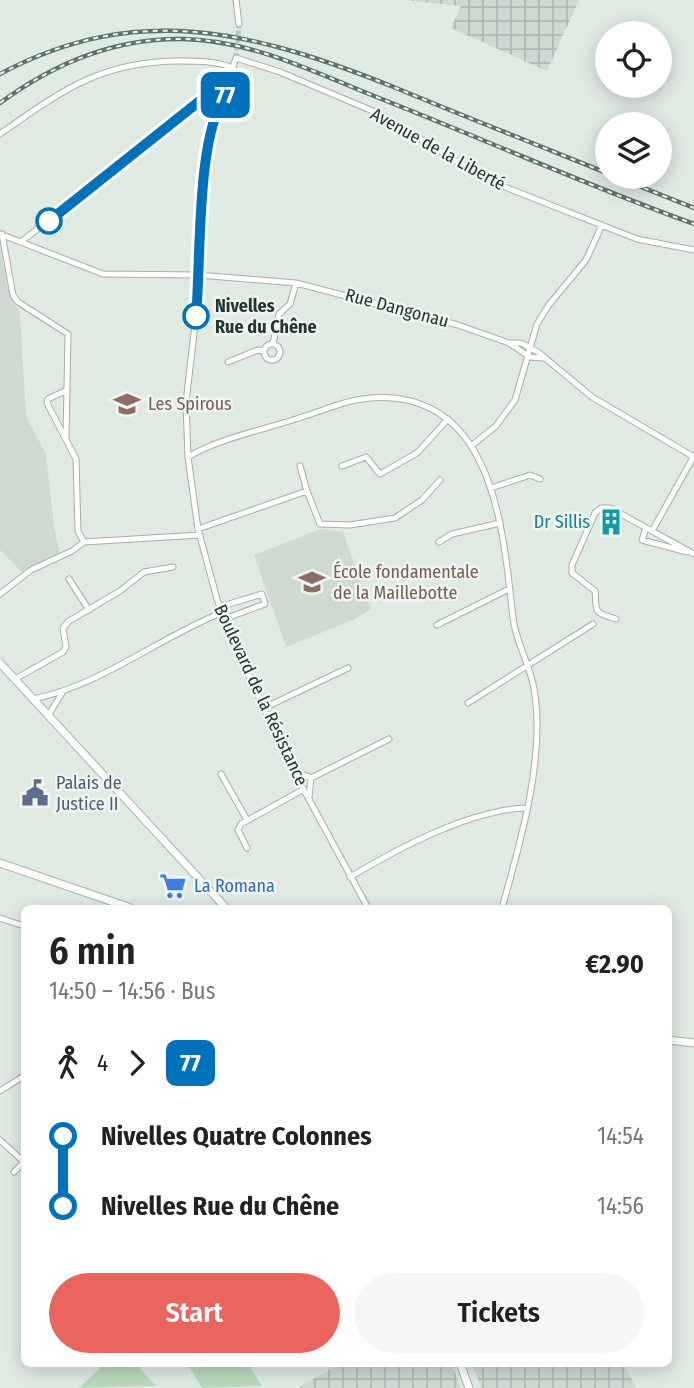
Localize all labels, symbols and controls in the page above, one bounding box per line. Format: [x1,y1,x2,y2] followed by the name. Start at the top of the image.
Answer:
[595,21,672,189] map controls
[595,21,672,98] button: locate
[194,72,256,118] line badge: 77
[215,81,235,109] text: 77
[367,103,509,195] street label: Avenue de la Liberté
[595,112,672,189] button: layers
[36,208,62,234] unlabelled marker
[343,284,451,332] street label: Rue Dangonau
[215,295,317,338] place label: Nivelles Rue du Chêne
[183,303,209,329] marker: Nivelles Rue du Chêne
[112,389,142,419] school or university icon: Les Spirous
[148,393,232,415] place label: Les Spirous
[596,507,626,537] building icon: Dr Sillis
[534,511,590,533] place label: Dr Sillis
[333,560,479,604] place label: École fondamentale de la Maillebotte
[297,567,327,597] school or university icon: École fondamentale de la Maillebotte
[209,601,313,789] street label: Boulevard de la Résistance
[56,772,122,815] place label: Palais de Justice II
[20,778,50,808] public building icon: Palais de Justice II
[158,871,188,901] supermarket icon: La Romana
[194,875,275,897] place label: La Romana
[49,928,136,974] text: 6 min
[585,949,644,980] text: €2.90
[49,977,215,1005] text: 14:50 – 14:56 · Bus
[49,1044,87,1082] icon: walk
[118,1044,156,1082] icon: forward
[97,1049,108,1077] text: 4
[180,1049,201,1077] text: 77
[101,1121,372,1152] text: Nivelles Quatre Colonnes
[597,1122,644,1150] text: 14:54
[101,1191,339,1222] text: Nivelles Rue du Chêne
[597,1192,644,1220] text: 14:56
[49,1273,340,1353] button: Start
[354,1273,644,1353] button: Tickets

